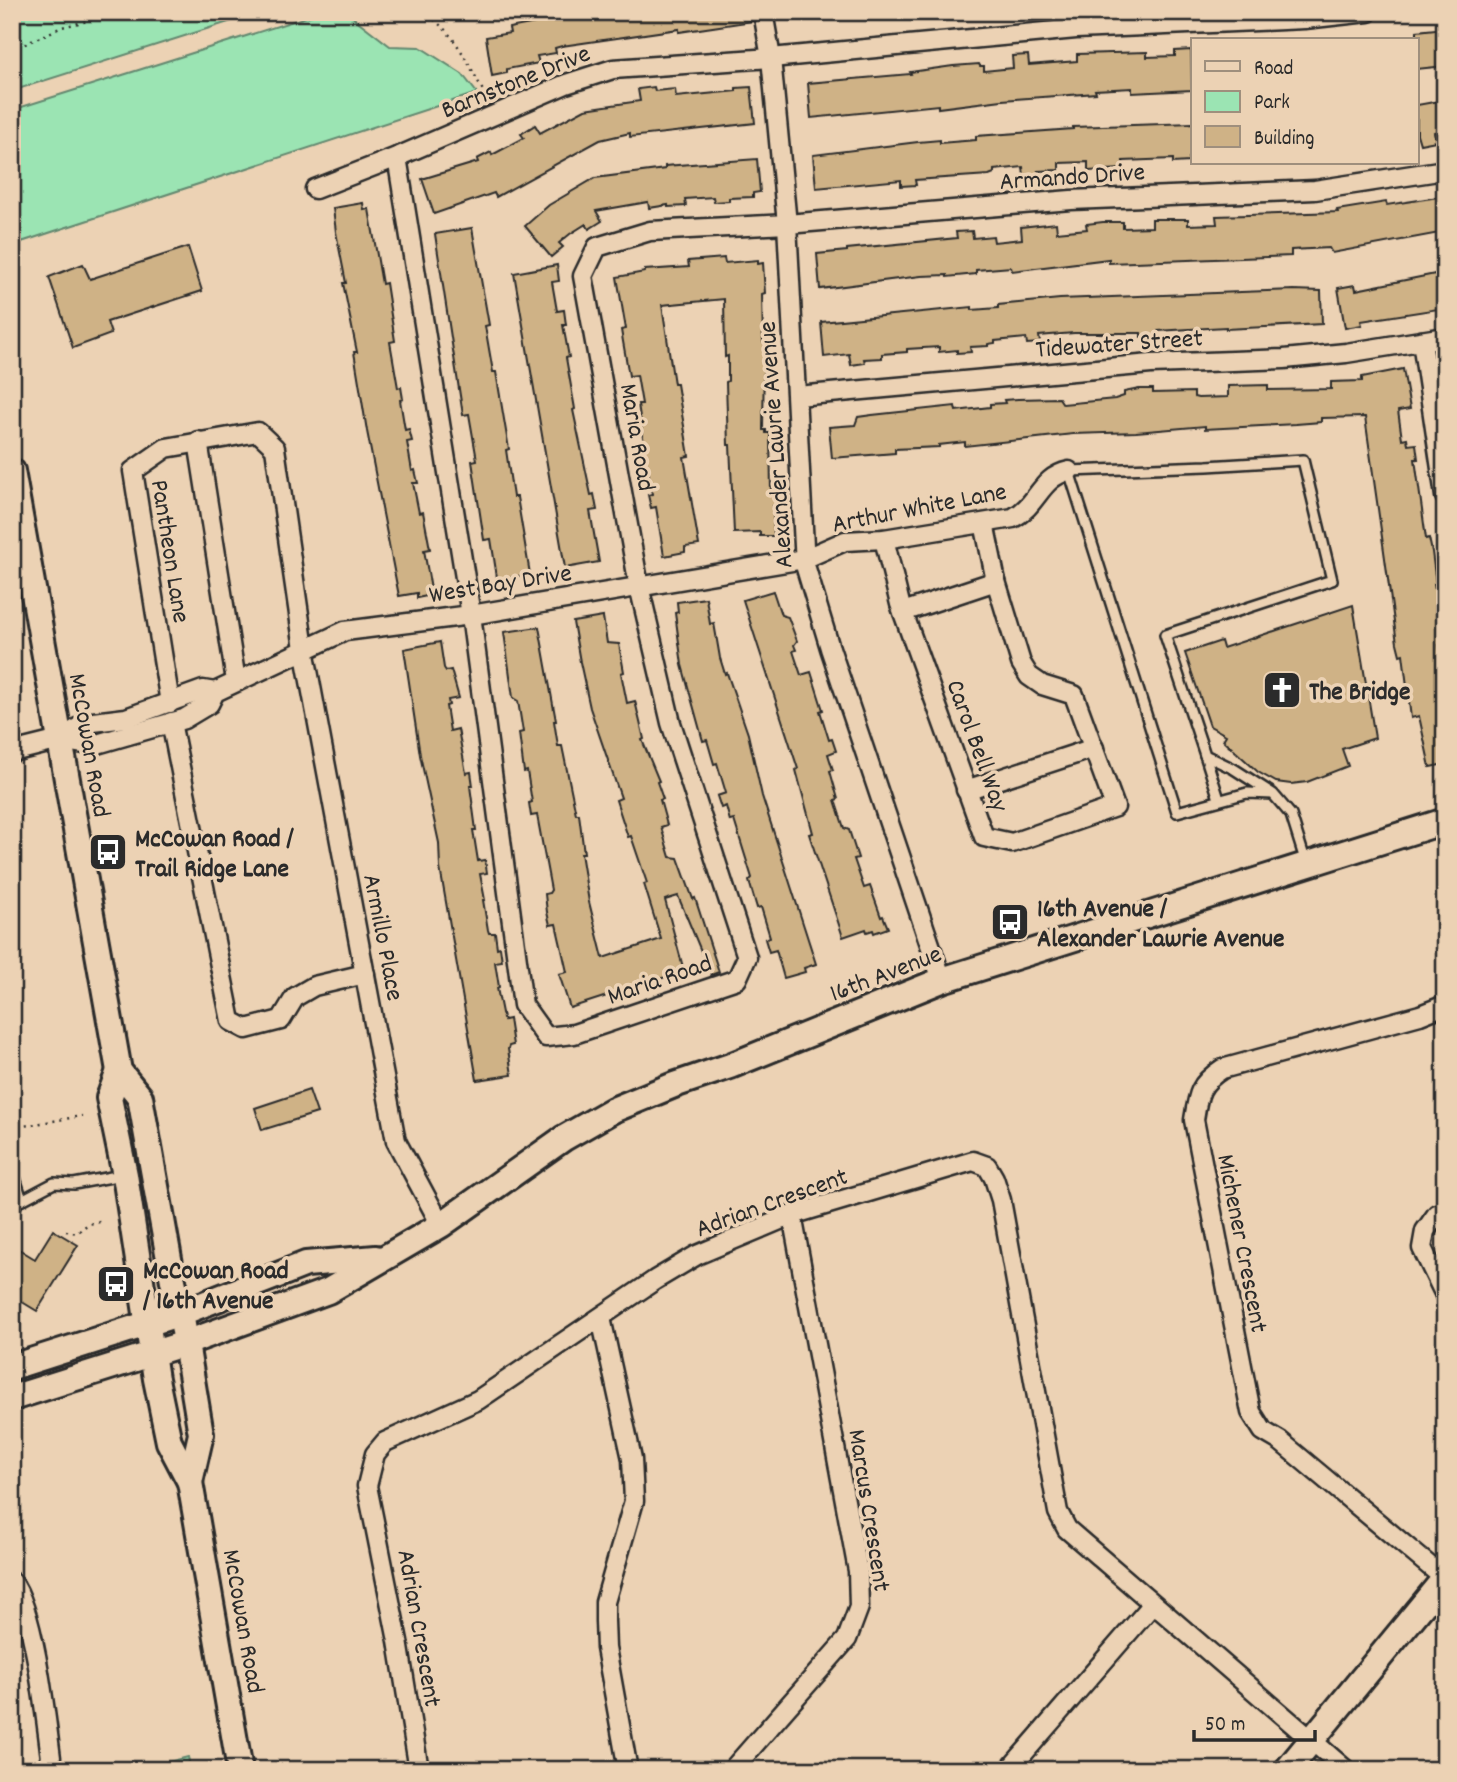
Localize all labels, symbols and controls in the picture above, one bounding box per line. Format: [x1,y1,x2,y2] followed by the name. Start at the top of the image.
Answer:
[436,37,596,130] street label: Barnstone Drive
[1191,38,1418,164] legend
[1254,55,1293,85] text: Road
[1254,89,1290,119] text: Park
[1254,125,1314,155] text: Building
[998,155,1146,202] street label: Armando Drive
[750,320,805,569] street label: Alexander Lawrie Avenue
[1034,321,1205,370] street label: Tidewater Street
[608,381,663,494] street label: Maria Road
[829,474,1010,544] street label: Arthur White Lane
[139,477,198,626] street label: Pantheon Lane
[427,556,575,615] street label: West Bay Drive
[1261,669,1303,711] church icon: The Bridge
[57,671,118,821] street label: McCowan Road
[935,675,1017,818] street label: Carol Bell Way
[1309,675,1410,712] place label: The Bridge
[135,822,295,889] place label: McCowan Road / Trail Ridge Lane
[87,831,129,873] bus stop icon: McCowan Road / Trail Ridge Lane
[351,871,412,1004] street label: Armillo Place
[1037,892,1284,959] place label: 16th Avenue / Alexander Lawrie Avenue
[989,901,1031,943] bus stop icon: 16th Avenue / Alexander Lawrie Avenue
[825,937,948,1014] street label: 16th Avenue
[603,946,718,1016] street label: Maria Road
[1205,1151,1276,1337] street label: Michener Crescent
[691,1160,854,1249] street label: Adrian Crescent
[142,1254,289,1321] place label: McCowan Road / 16th Avenue
[95,1263,137,1305] bus stop icon: McCowan Road / 16th Avenue
[836,1427,899,1595] street label: Marcus Crescent
[211,1547,272,1697] street label: McCowan Road
[385,1547,450,1711] street label: Adrian Crescent
[1194,1698,1315,1742] scale bar
[1205,1711,1245,1741] text: 50 m

